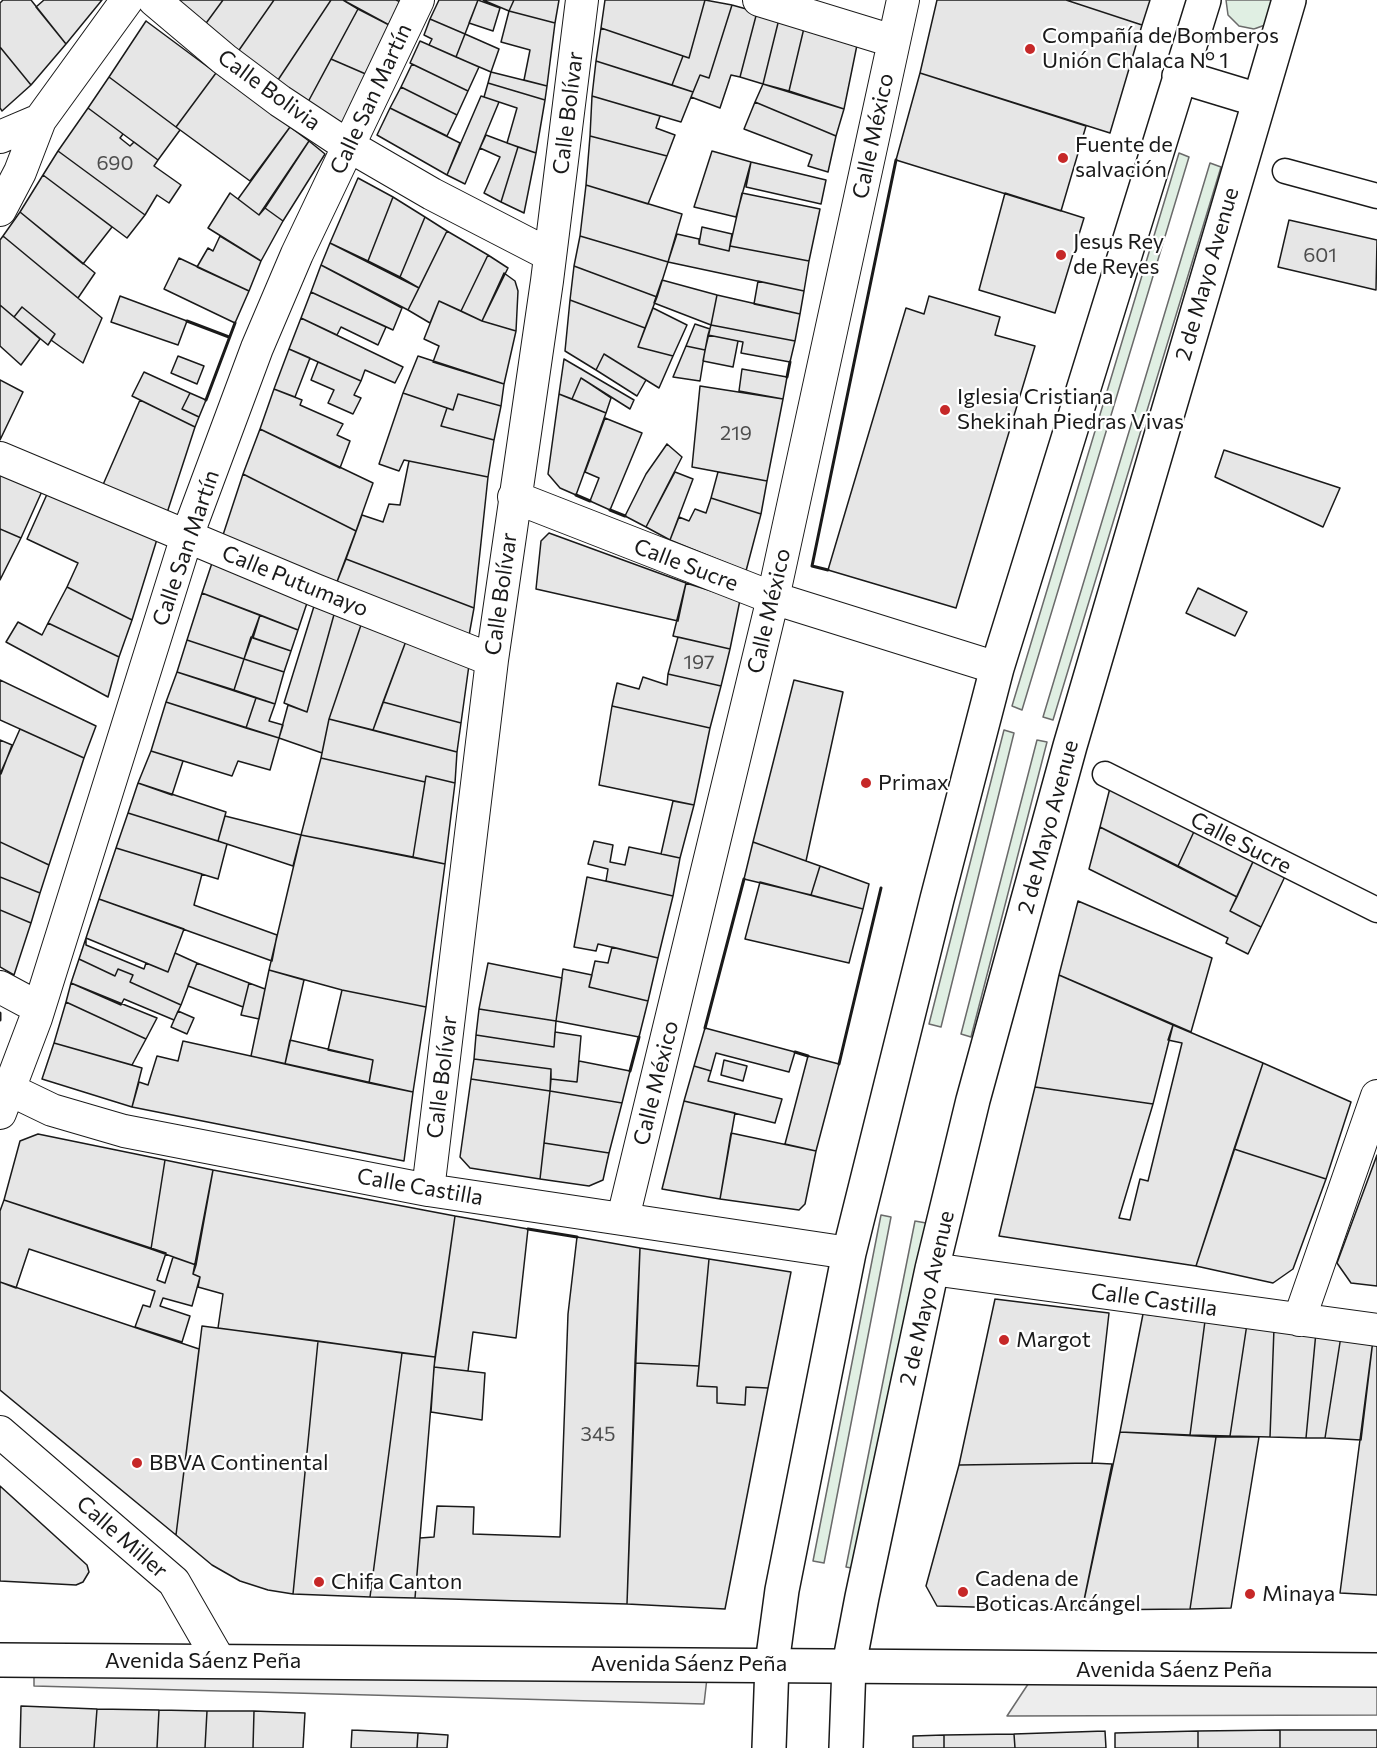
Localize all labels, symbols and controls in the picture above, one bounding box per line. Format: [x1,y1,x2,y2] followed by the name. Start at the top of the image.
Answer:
[325,19,417,179] street label: Calle San Martín
[1042,23,1279,74] place label: Compañía de Bomberos Unión Chalaca Nº 1
[1023,42,1037,56] marker: Compañía de Bomberos Unión Chalaca Nº 1
[212,44,326,136] street label: Calle Bolivia
[547,50,589,176] street label: Calle Bolívar
[847,71,899,201] street label: Calle México
[1075,132,1173,184] place label: Fuente de salvación
[96,151,134,175] house number: 690
[1056,151,1070,165] marker: Fuente de salvación
[1170,184,1244,364] street label: 2 de Mayo Avenue
[1073,229,1164,280] place label: Jesus Rey de Reyes
[1303,243,1337,267] house number: 601
[1054,248,1068,262] marker: Jesus Rey de Reyes
[957,384,1184,436] place label: Iglesia Cristiana Shekinah Piedras Vivas
[938,403,952,417] marker: Iglesia Cristiana Shekinah Piedras Vivas
[720,421,752,445] house number: 219
[147,467,225,629] street label: Calle San Martín
[479,531,523,657] street label: Calle Bolívar
[630,533,742,597] street label: Calle Sucre
[218,540,372,622] street label: Calle Putumayo
[742,546,796,676] street label: Calle México
[683,650,715,674] house number: 197
[1012,737,1084,917] street label: 2 de Mayo Avenue
[878,770,949,796] place label: Primax
[859,776,873,790] marker: Primax
[1186,806,1296,880] street label: Calle Sucre
[421,1014,463,1140] street label: Calle Bolívar
[628,1018,684,1148] street label: Calle México
[355,1163,485,1211] street label: Calle Castilla
[894,1208,960,1388] street label: 2 de Mayo Avenue
[1089,1278,1219,1322] street label: Calle Castilla
[1016,1327,1091,1353] place label: Margot
[997,1333,1011,1347] marker: Margot
[581,1422,615,1446] house number: 345
[149,1450,329,1476] place label: BBVA Continental
[130,1456,144,1470] marker: BBVA Continental
[71,1490,173,1584] street label: Calle Miller
[975,1566,1141,1618] place label: Cadena de Boticas Arcángel
[331,1569,462,1595] place label: Chifa Canton
[312,1575,326,1589] marker: Chifa Canton
[1262,1581,1335,1607] place label: Minaya
[956,1585,970,1599] marker: Cadena de Boticas Arcángel
[1243,1587,1257,1601] marker: Minaya
[105,1648,301,1674] street label: Avenida Sáenz Peña
[591,1651,787,1677] street label: Avenida Sáenz Peña
[1076,1657,1272,1683] street label: Avenida Sáenz Peña

